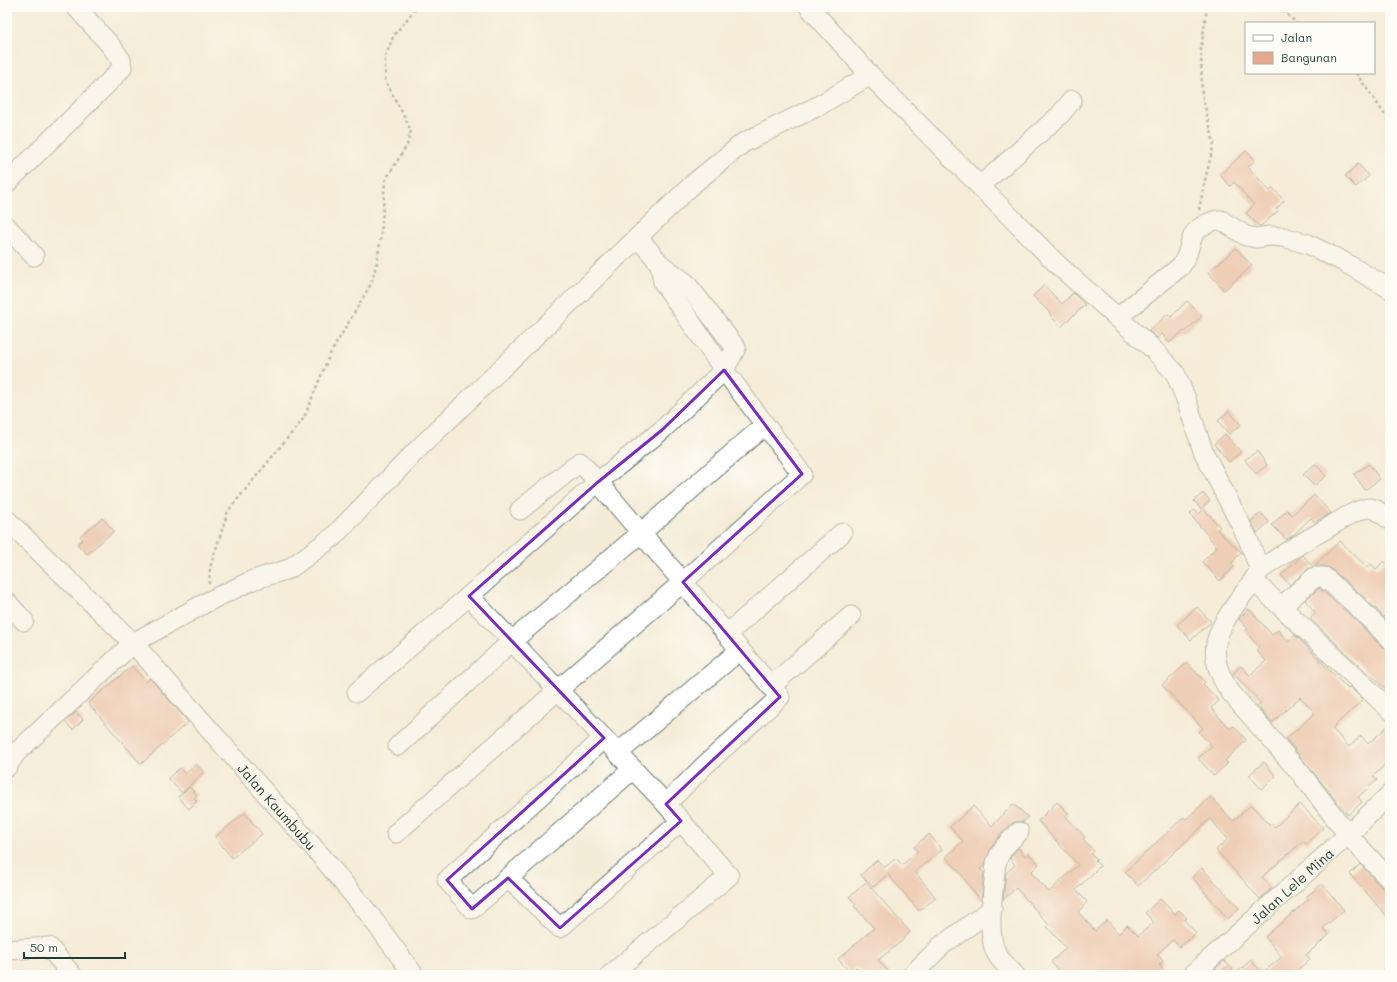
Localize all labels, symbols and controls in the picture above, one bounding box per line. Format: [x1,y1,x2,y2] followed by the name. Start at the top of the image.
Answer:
[1245,22,1375,74] legend
[1281,29,1312,45] text: Jalan
[1281,49,1337,65] text: Bangunan
[234,759,321,854] street label: Jalan Kaumbubu
[1246,843,1337,928] street label: Jalan Lele Mina
[24,934,125,960] scale bar
[30,939,58,955] text: 50 m

